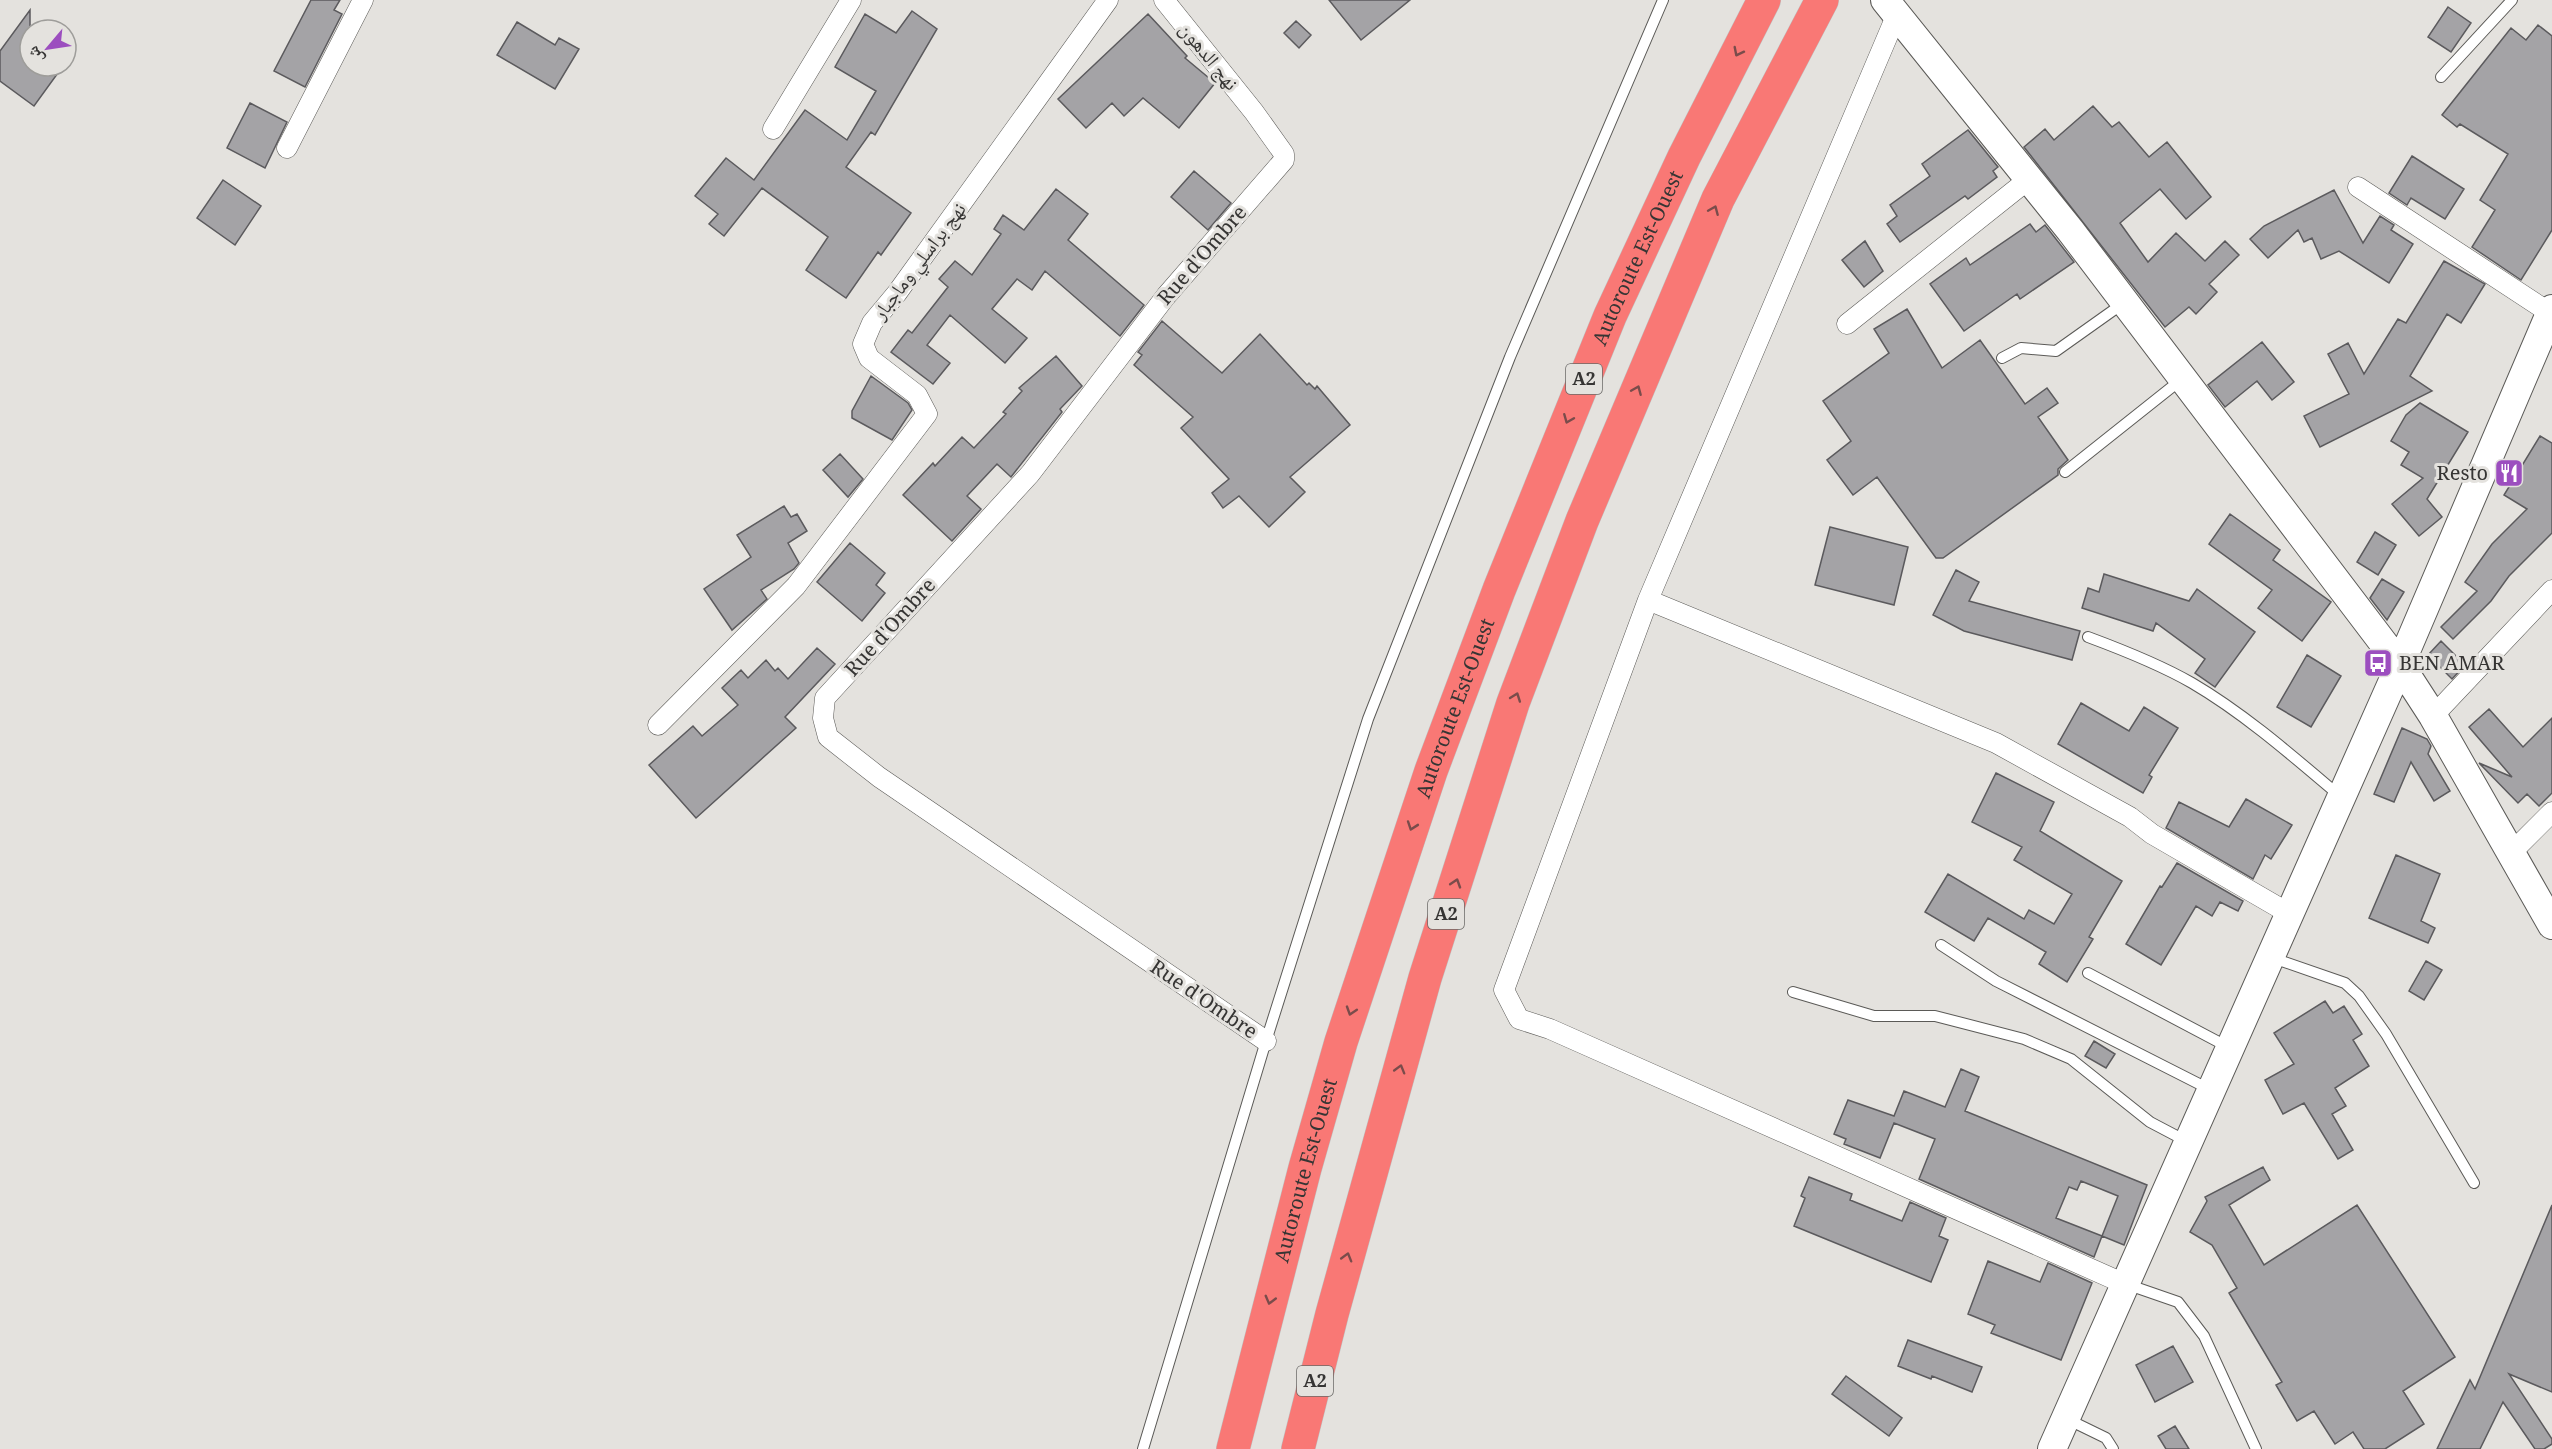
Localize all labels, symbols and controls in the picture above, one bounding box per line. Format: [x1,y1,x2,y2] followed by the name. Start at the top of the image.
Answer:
[1168,16,1245,100] street label: نهج الدهون
[18,18,78,78] north arrow
[21,40,53,68] text: ش
[1733,46,1745,57] one-way arrow
[1586,166,1695,352] street label: Autoroute Est-Ouest
[865,197,977,330] street label: نهج براسلي وماجبار
[1151,199,1258,315] street label: Rue d'Ombre
[1706,206,1718,217] one-way arrow
[1566,364,1602,394] road number: A2
[1630,385,1642,396] one-way arrow
[1563,413,1575,424] one-way arrow
[2493,457,2525,489] restaurant icon: Resto
[2437,459,2488,493] place label: Resto
[838,572,946,686] street label: Rue d'Ombre
[1409,614,1507,804] street label: Autoroute Est-Ouest
[2362,647,2394,679] bus stop icon: BEN AMAR
[2399,649,2505,683] place label: BEN AMAR
[1508,692,1521,703] one-way arrow
[1407,820,1420,831] one-way arrow
[1449,878,1461,889] one-way arrow
[1428,899,1464,929] road number: A2
[1142,953,1263,1050] street label: Rue d'Ombre
[1346,1005,1358,1016] one-way arrow
[1393,1065,1405,1075] one-way arrow
[1267,1075,1350,1267] street label: Autoroute Est-Ouest
[1340,1252,1353,1262] one-way arrow
[1265,1295,1278,1305] one-way arrow
[1297,1366,1333,1396] road number: A2

